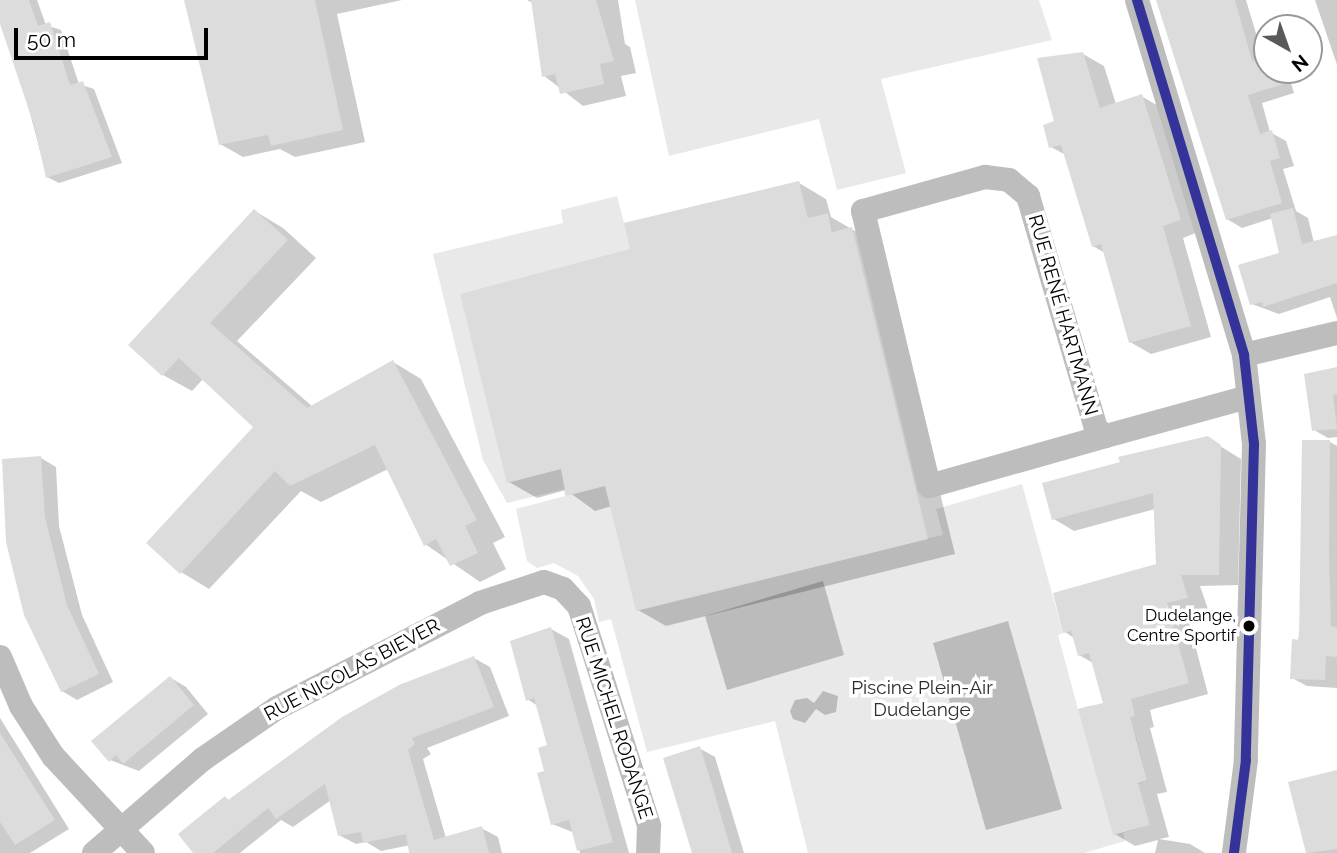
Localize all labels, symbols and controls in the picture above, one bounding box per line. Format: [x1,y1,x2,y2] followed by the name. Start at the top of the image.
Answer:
[18,14,212,58] scale bar
[1253,14,1323,84] north arrow
[27,27,76,52] text: 50 m
[1288,50,1313,77] text: N
[1023,212,1103,418] street label: RUE RENÉ HARTMANN
[1127,606,1236,646] place label: Dudelange, Centre Sportif
[260,614,444,726] street label: RUE NICOLAS BIEVER
[570,614,658,822] street label: RUE MICHEL RODANGE
[1242,619,1256,633] marker: Dudelange, Centre Sportif
[851,677,993,721] park label: Piscine Plein-Air Dudelange

